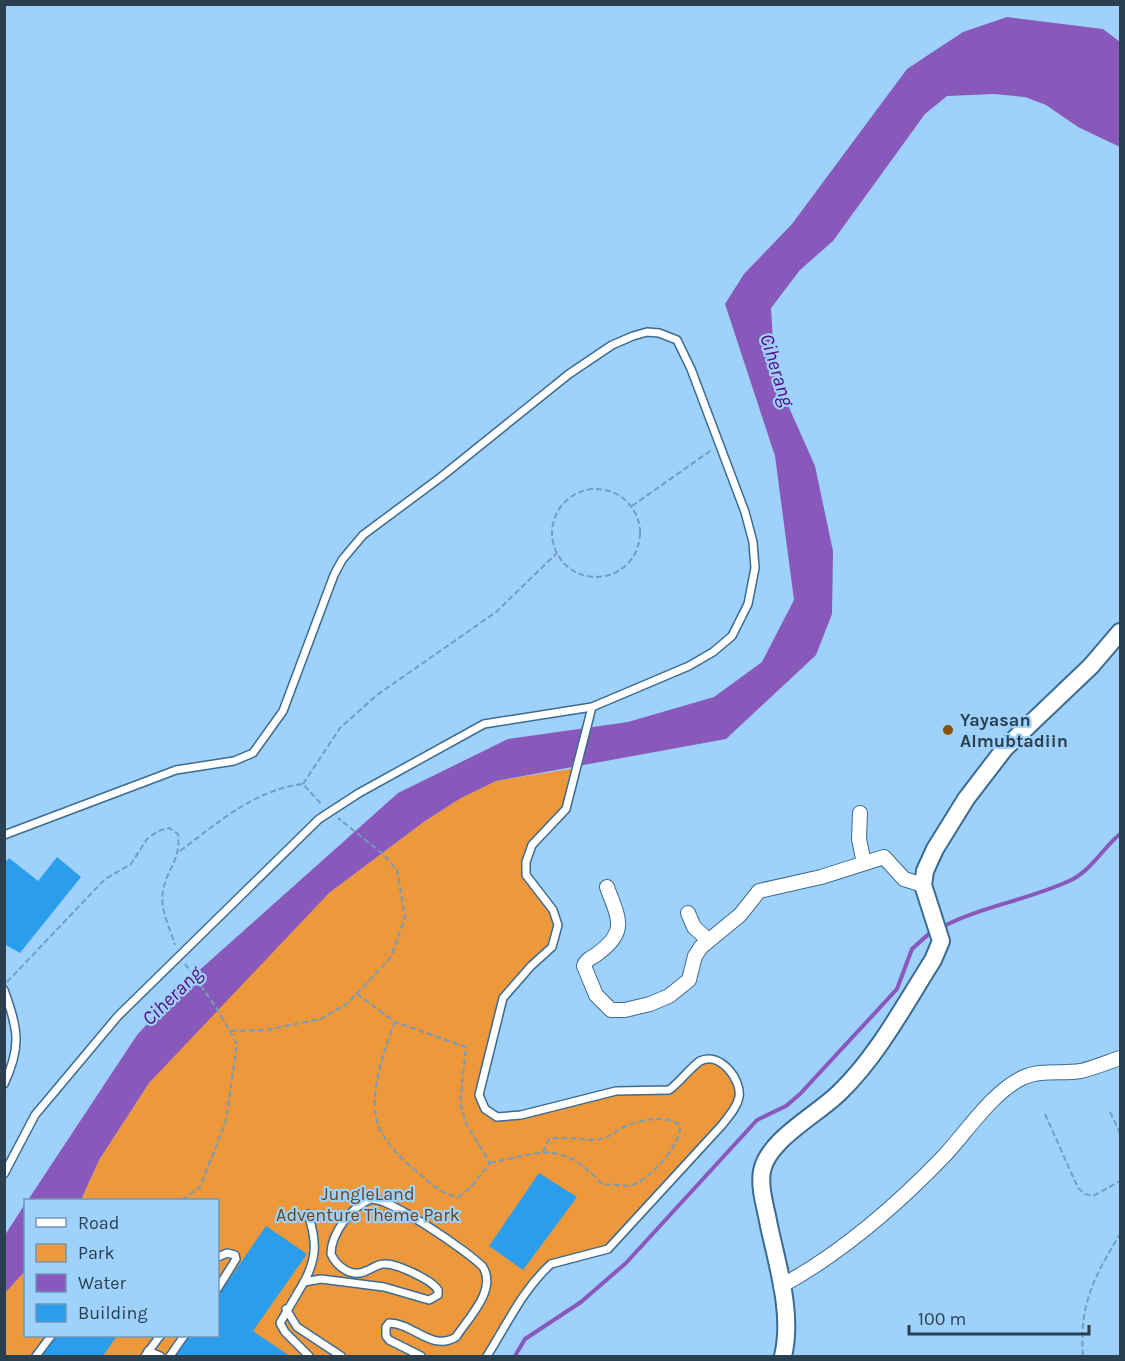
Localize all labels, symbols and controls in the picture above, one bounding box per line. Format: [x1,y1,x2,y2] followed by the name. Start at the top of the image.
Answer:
[755,331,799,410] water label: Ciherang
[960,709,1068,752] place label: Yayasan Almubtadiin
[941,723,955,737] marker: Yayasan Almubtadiin
[137,961,207,1030] water label: Ciherang
[276,1183,460,1226] park label: JungleLand Adventure Theme Park
[24,1199,219,1337] legend
[78,1212,119,1234] text: Road
[78,1242,115,1264] text: Park
[78,1272,126,1294] text: Water
[909,1298,1089,1336] scale bar
[78,1302,148,1324] text: Building
[918,1308,966,1330] text: 100 m

